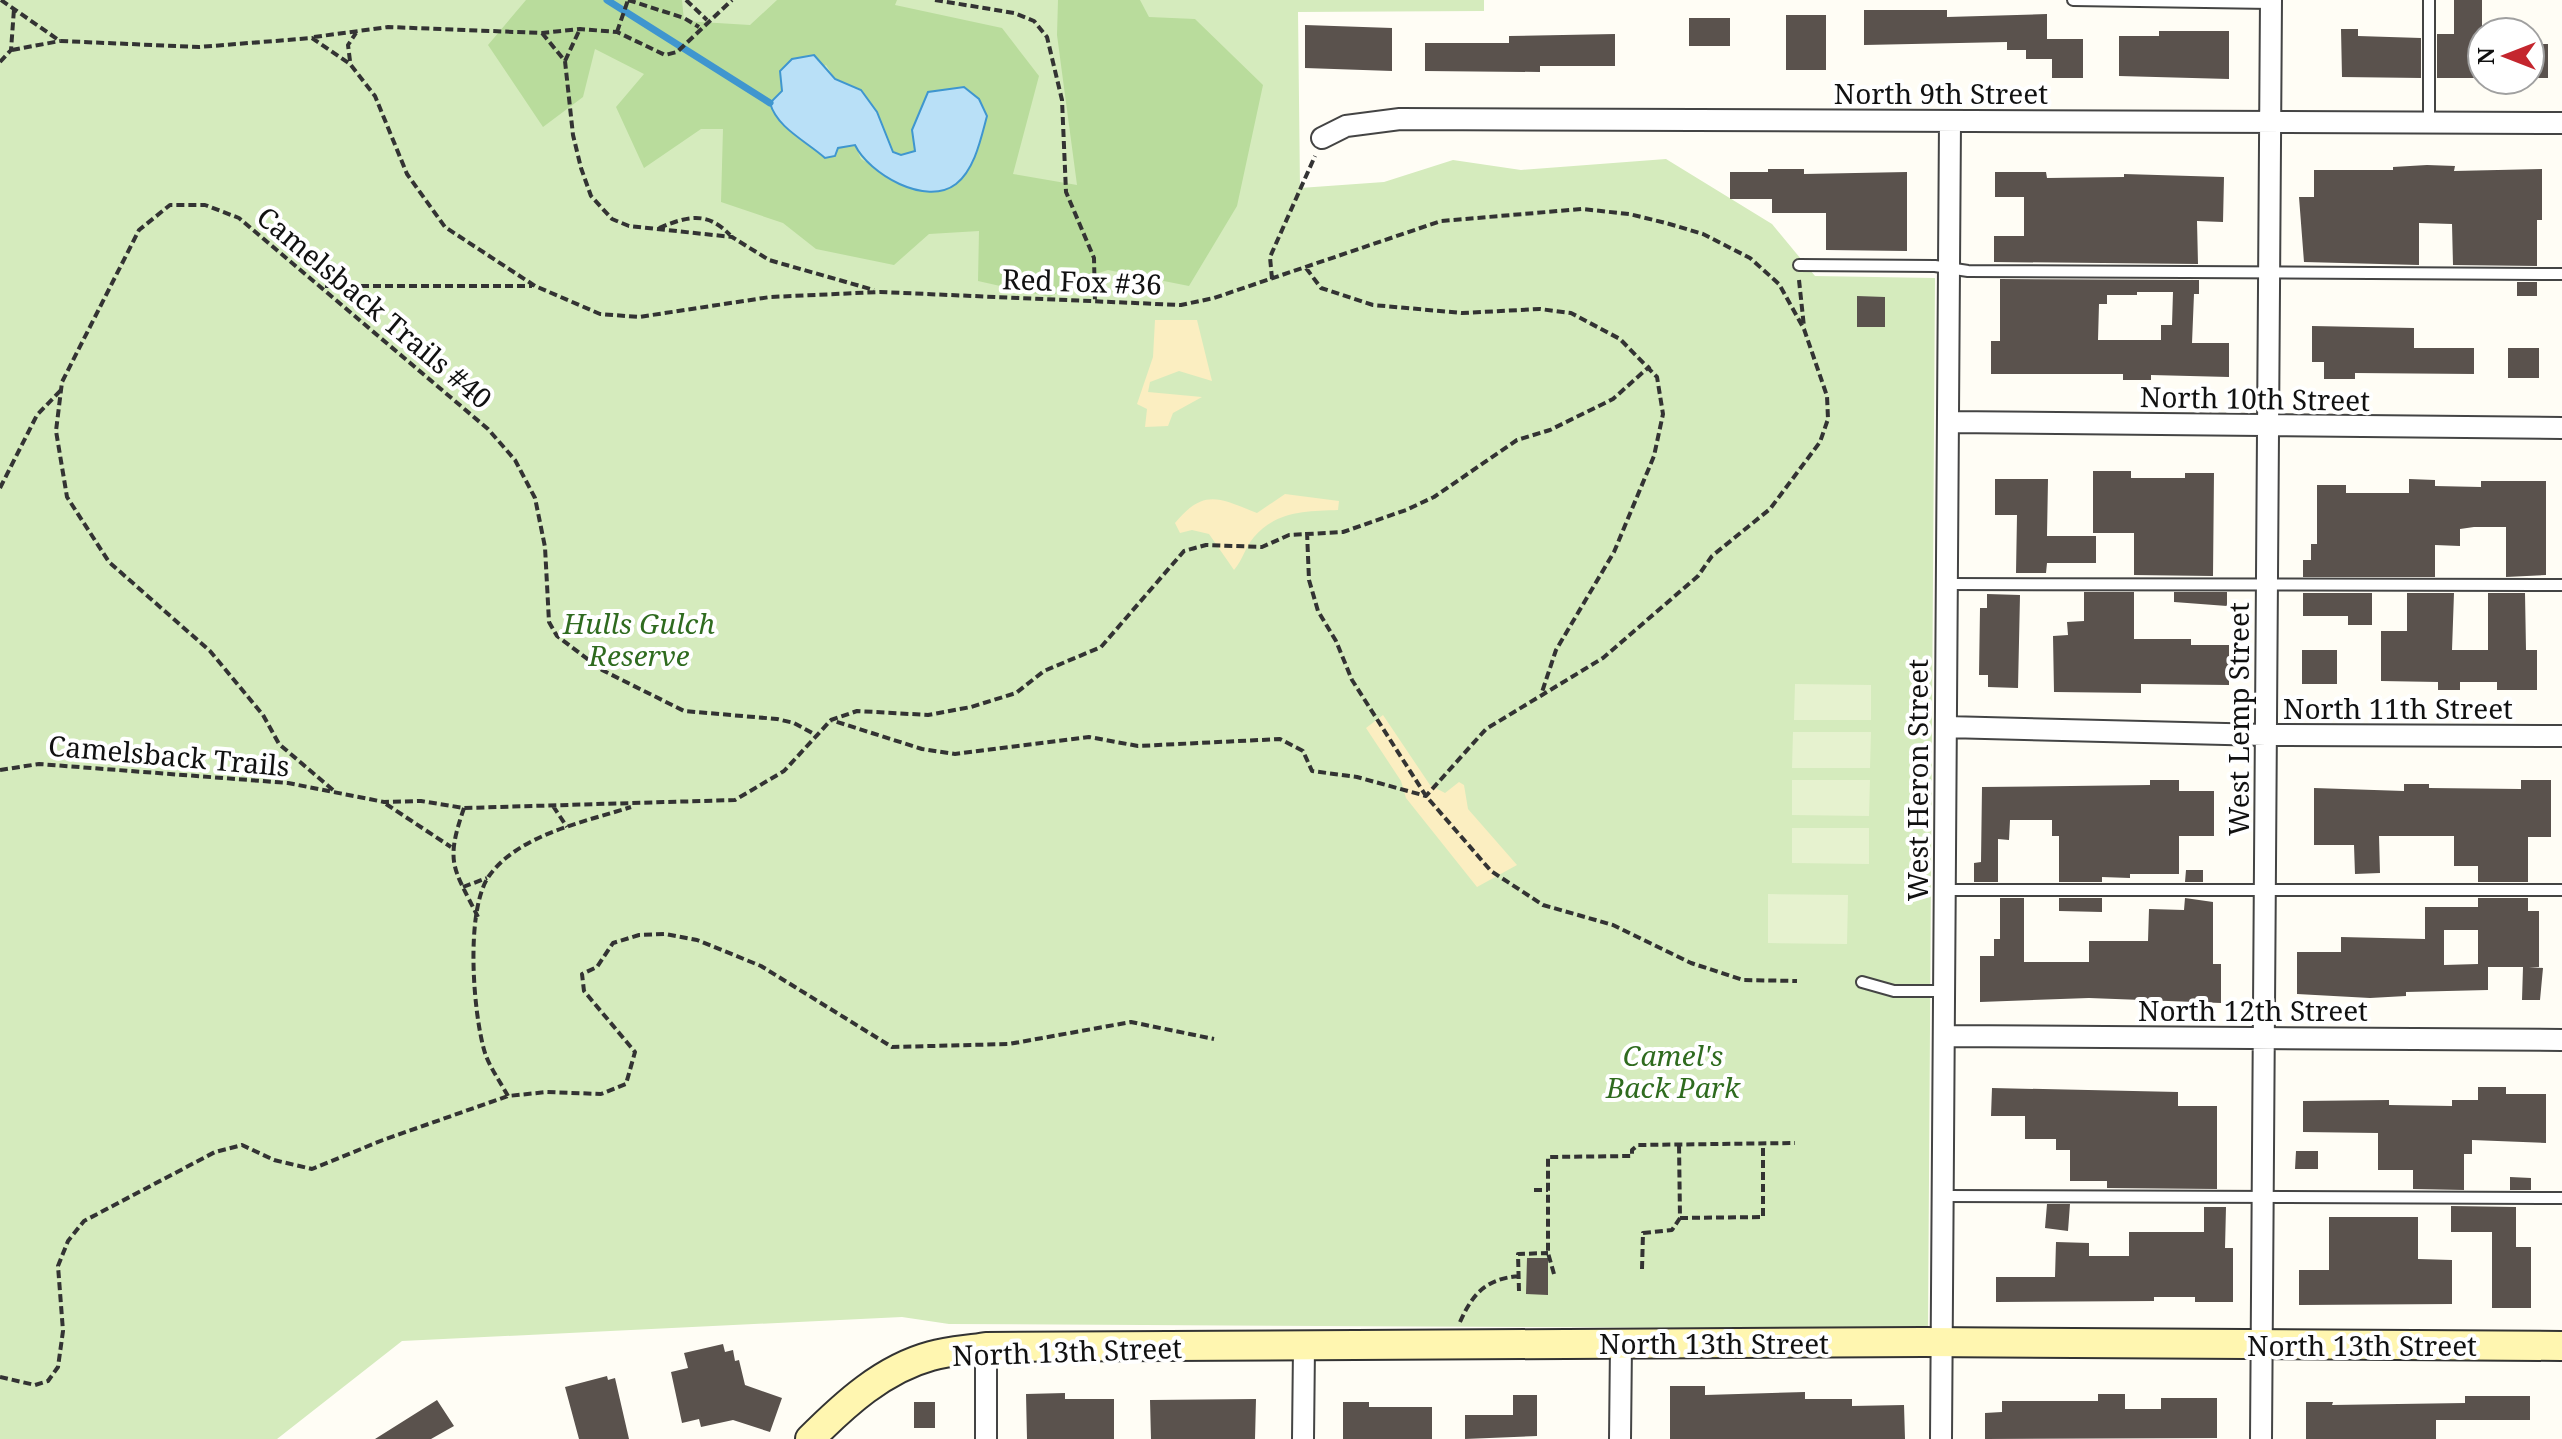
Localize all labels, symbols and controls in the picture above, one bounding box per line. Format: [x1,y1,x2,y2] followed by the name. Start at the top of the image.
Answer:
[2466,16,2546,96] north arrow
[2470,47,2500,65] text: N
[1834,74,2048,112] street label: North 9th Street
[249,197,501,417] street label: Camelsback Trails #40
[1001,259,1163,303] street label: Red Fox #36
[2140,377,2370,419] street label: North 10th Street
[2219,602,2257,836] street label: West Lemp Street
[562,604,715,674] park label: Hulls Gulch Reserve
[1898,659,1936,901] street label: West Heron Street
[2283,689,2513,727] street label: North 11th Street
[47,726,291,784] street label: Camelsback Trails
[2138,991,2368,1029] street label: North 12th Street
[1605,1036,1741,1106] park label: Camel's Back Park
[1599,1324,1829,1362] street label: North 13th Street
[2247,1326,2477,1364] street label: North 13th Street
[951,1328,1183,1374] street label: North 13th Street

